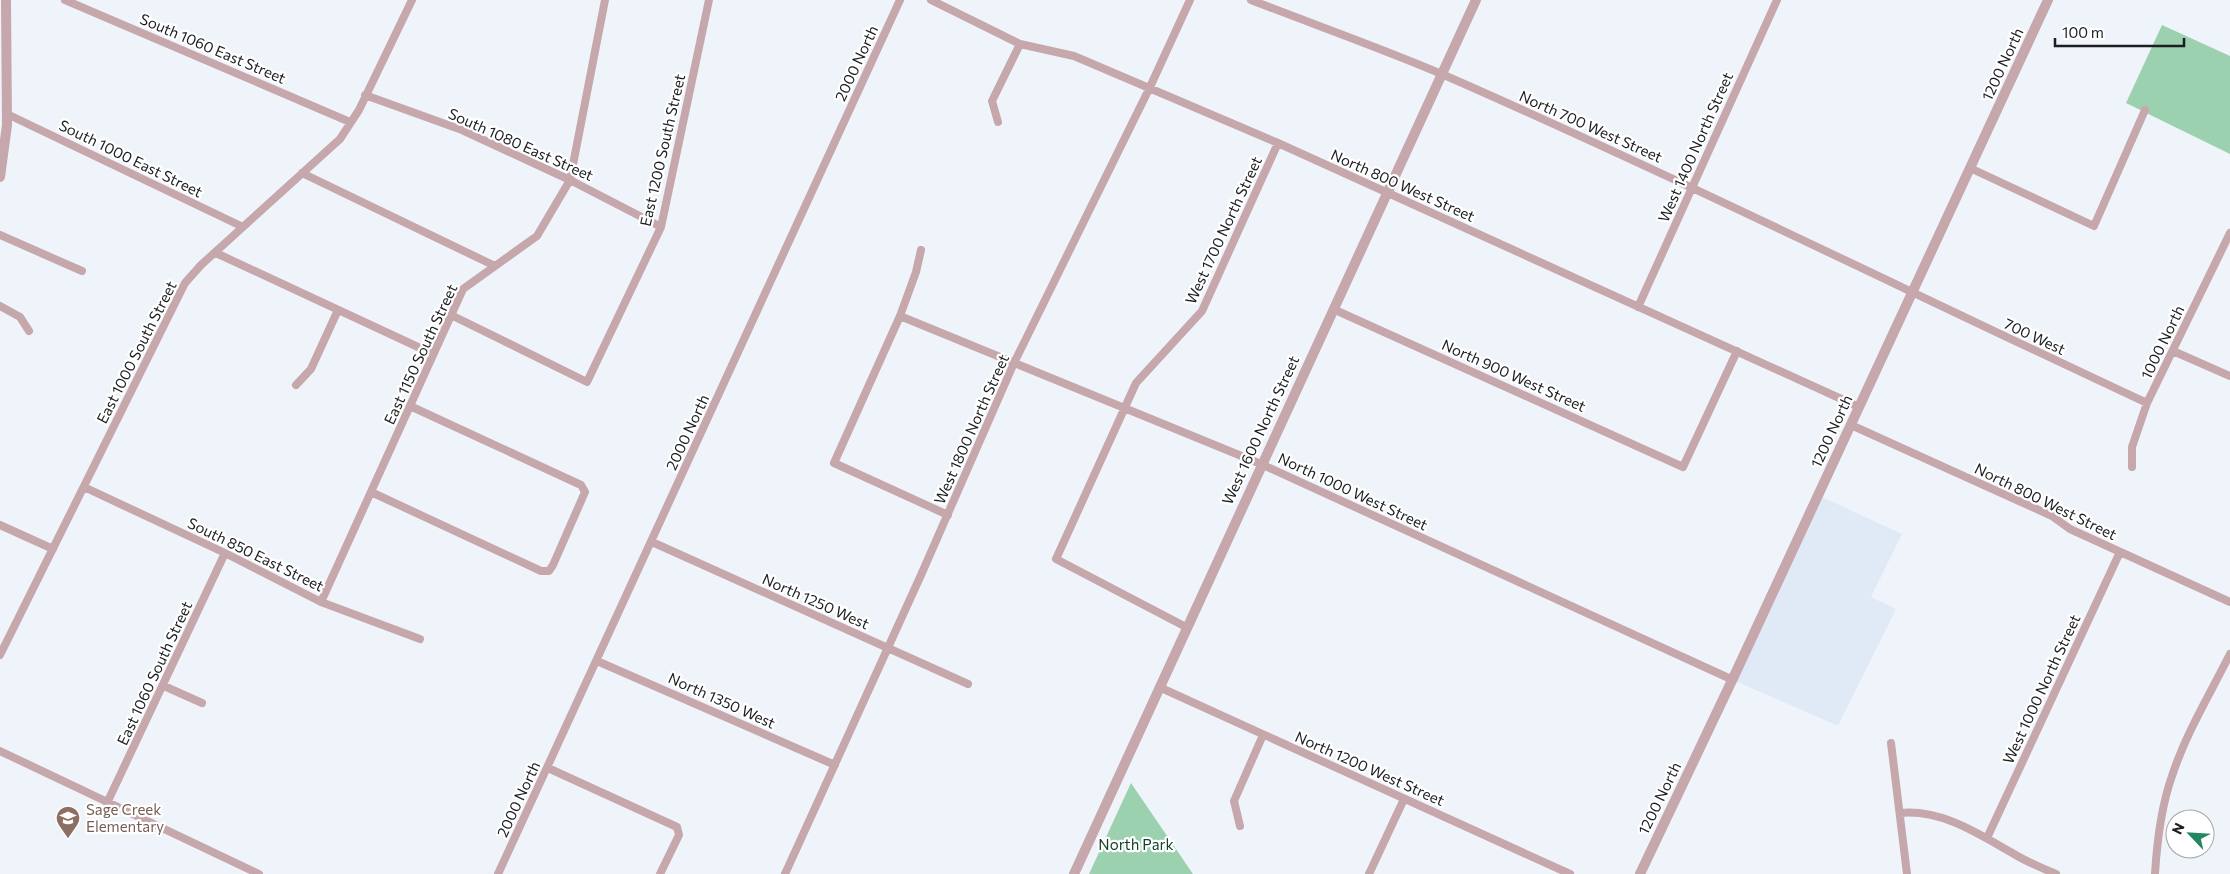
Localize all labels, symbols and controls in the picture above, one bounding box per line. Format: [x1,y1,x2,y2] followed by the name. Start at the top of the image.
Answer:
[137,9,289,87] street label: South 1060 East Street
[2055,15,2184,47] scale bar
[831,22,881,104] street label: 2000 North
[2062,23,2104,41] text: 100 m
[1977,25,2027,103] street label: 1200 North
[1654,69,1736,225] street label: West 1400 North Street
[636,72,688,228] street label: East 1200 South Street
[1517,86,1665,166] street label: North 700 West Street
[446,104,596,184] street label: South 1080 East Street
[56,115,206,201] street label: South 1000 East Street
[1328,145,1478,225] street label: North 800 West Street
[1181,153,1265,307] street label: West 1700 North Street
[92,278,180,426] street label: East 1000 South Street
[380,281,460,427] street label: East 1150 South Street
[2136,302,2188,382] street label: 1000 North
[2002,314,2068,358] street label: 700 West
[1439,335,1589,415] street label: North 900 West Street
[930,351,1012,507] street label: West 1800 North Street
[1218,353,1302,507] street label: West 1600 North Street
[662,391,712,473] street label: 2000 North
[1806,392,1856,470] street label: 1200 North
[1275,448,1431,534] street label: North 1000 West Street
[1972,459,2120,543] street label: North 800 West Street
[185,513,327,595] street label: South 850 East Street
[760,569,872,633] street label: North 1250 West
[113,598,195,748] street label: East 1060 South Street
[1998,611,2084,767] street label: West 1000 North Street
[666,668,778,732] street label: North 1350 West
[1293,727,1447,809] street label: North 1200 West Street
[493,758,543,840] street label: 2000 North
[1634,759,1684,837] street label: 1200 North
[86,800,164,835] place label: Sage Creek Elementary
[55,805,81,839] school or university icon: Sage Creek Elementary
[2165,809,2215,859] north arrow
[2168,820,2188,837] text: N
[1098,835,1174,853] park label: North Park

